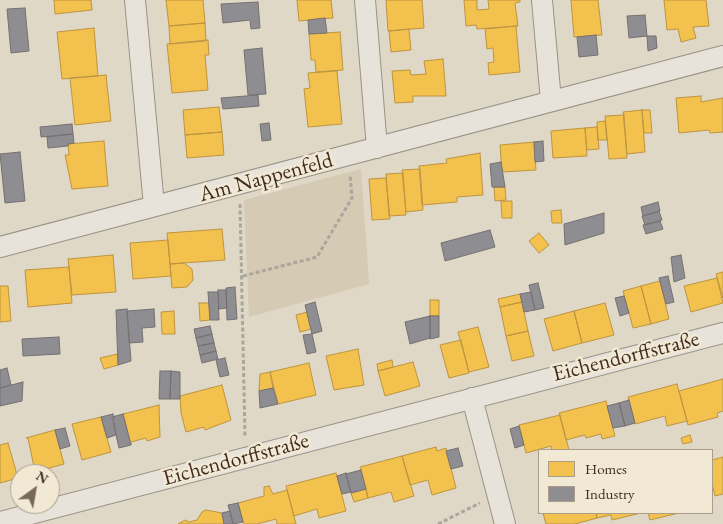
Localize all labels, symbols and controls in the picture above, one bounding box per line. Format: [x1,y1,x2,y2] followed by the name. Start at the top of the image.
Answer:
[196,147,336,209] street label: Am Nappenfeld
[550,326,702,388] street label: Eichendorffstraße
[160,428,312,492] street label: Eichendorffstraße
[538,449,713,514] legend
[585,459,627,478] text: Homes
[10,464,60,514] north arrow
[33,466,52,488] text: N
[585,484,635,503] text: Industry

